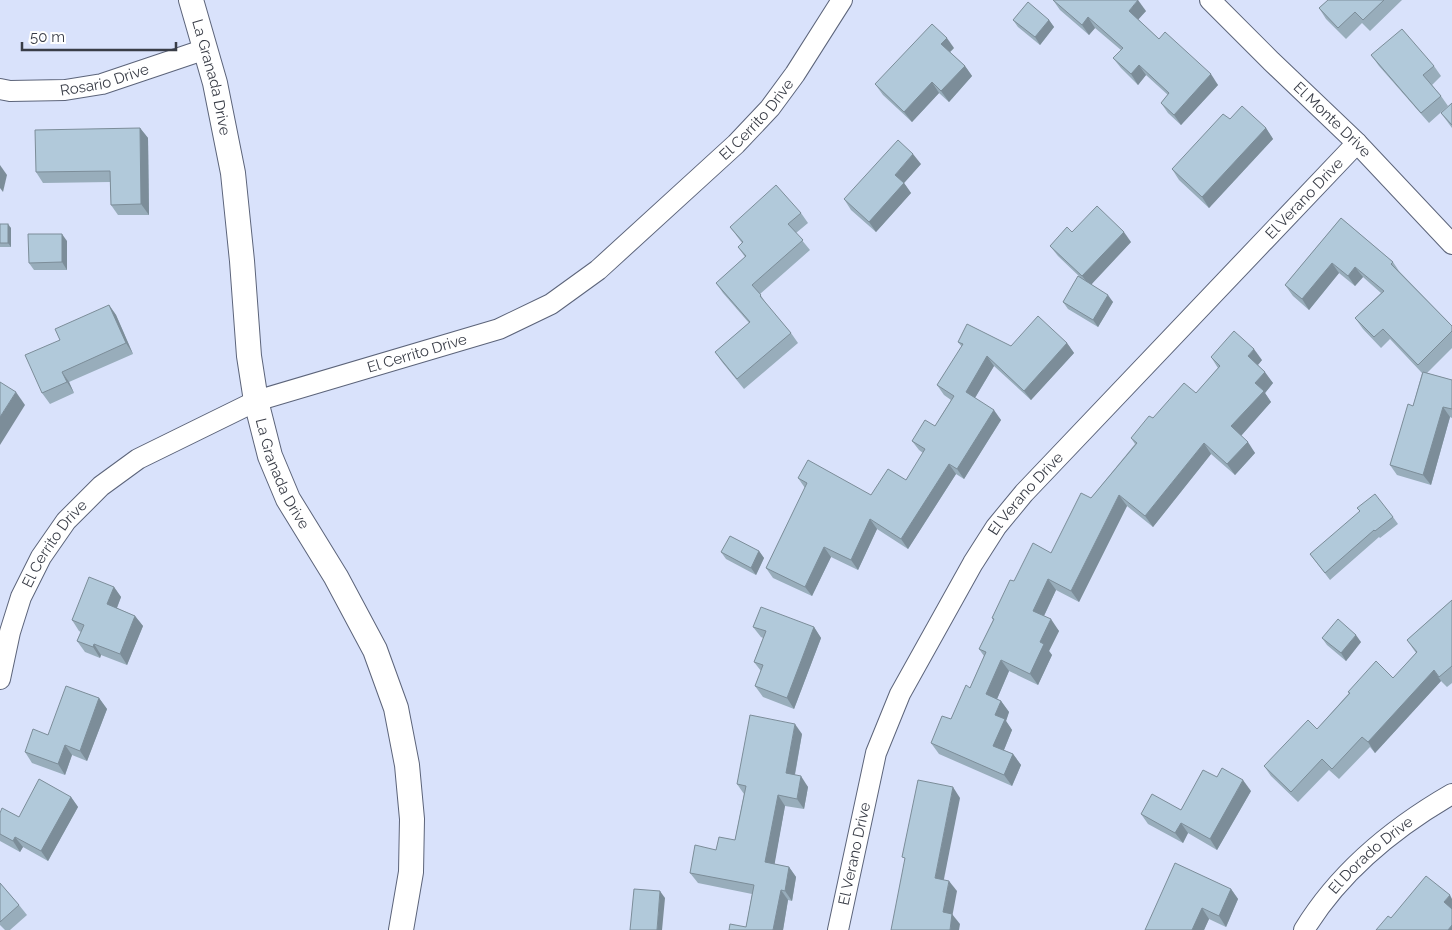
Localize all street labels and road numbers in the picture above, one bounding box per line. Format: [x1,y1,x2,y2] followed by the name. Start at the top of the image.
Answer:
[188,17,234,137] street label: La Granada Drive
[59,60,151,100] street label: Rosario Drive
[715,75,797,164] street label: El Cerrito Drive
[1290,78,1375,161] street label: El Monte Drive
[1262,154,1347,243] street label: El Verano Drive
[365,330,469,377] street label: El Cerrito Drive
[252,416,313,533] street label: La Granada Drive
[984,448,1067,538] street label: El Verano Drive
[18,496,91,591] street label: El Cerrito Drive
[835,800,874,907] street label: El Verano Drive
[1325,812,1417,897] street label: El Dorado Drive

